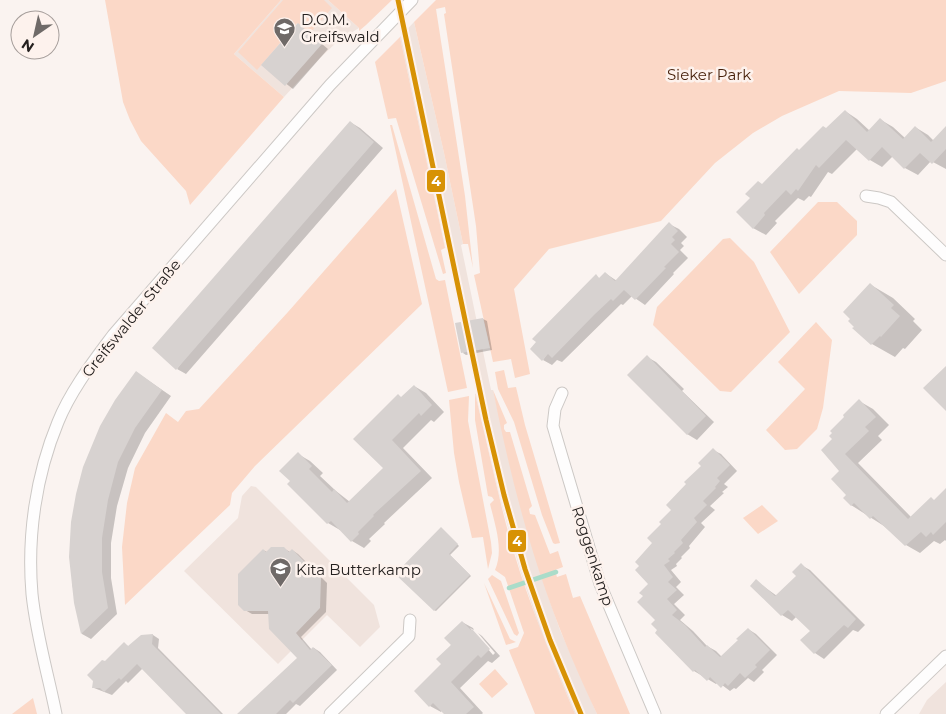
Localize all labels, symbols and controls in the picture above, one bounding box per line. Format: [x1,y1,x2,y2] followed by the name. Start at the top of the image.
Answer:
[10,10,60,60] north arrow
[301,10,380,46] place label: D.O.M. Greifswald
[273,16,297,47] school or university icon: D.O.M. Greifswald
[18,35,37,56] text: N
[667,65,751,84] park label: Sieker Park
[426,169,446,193] line badge: 4
[431,172,441,190] text: 4
[78,255,184,381] street label: Greifswalder Straße
[568,504,618,608] street label: Roggenkamp
[507,529,527,553] line badge: 4
[512,532,522,550] text: 4
[268,557,292,588] school or university icon: Kita Butterkamp
[296,560,421,579] place label: Kita Butterkamp

